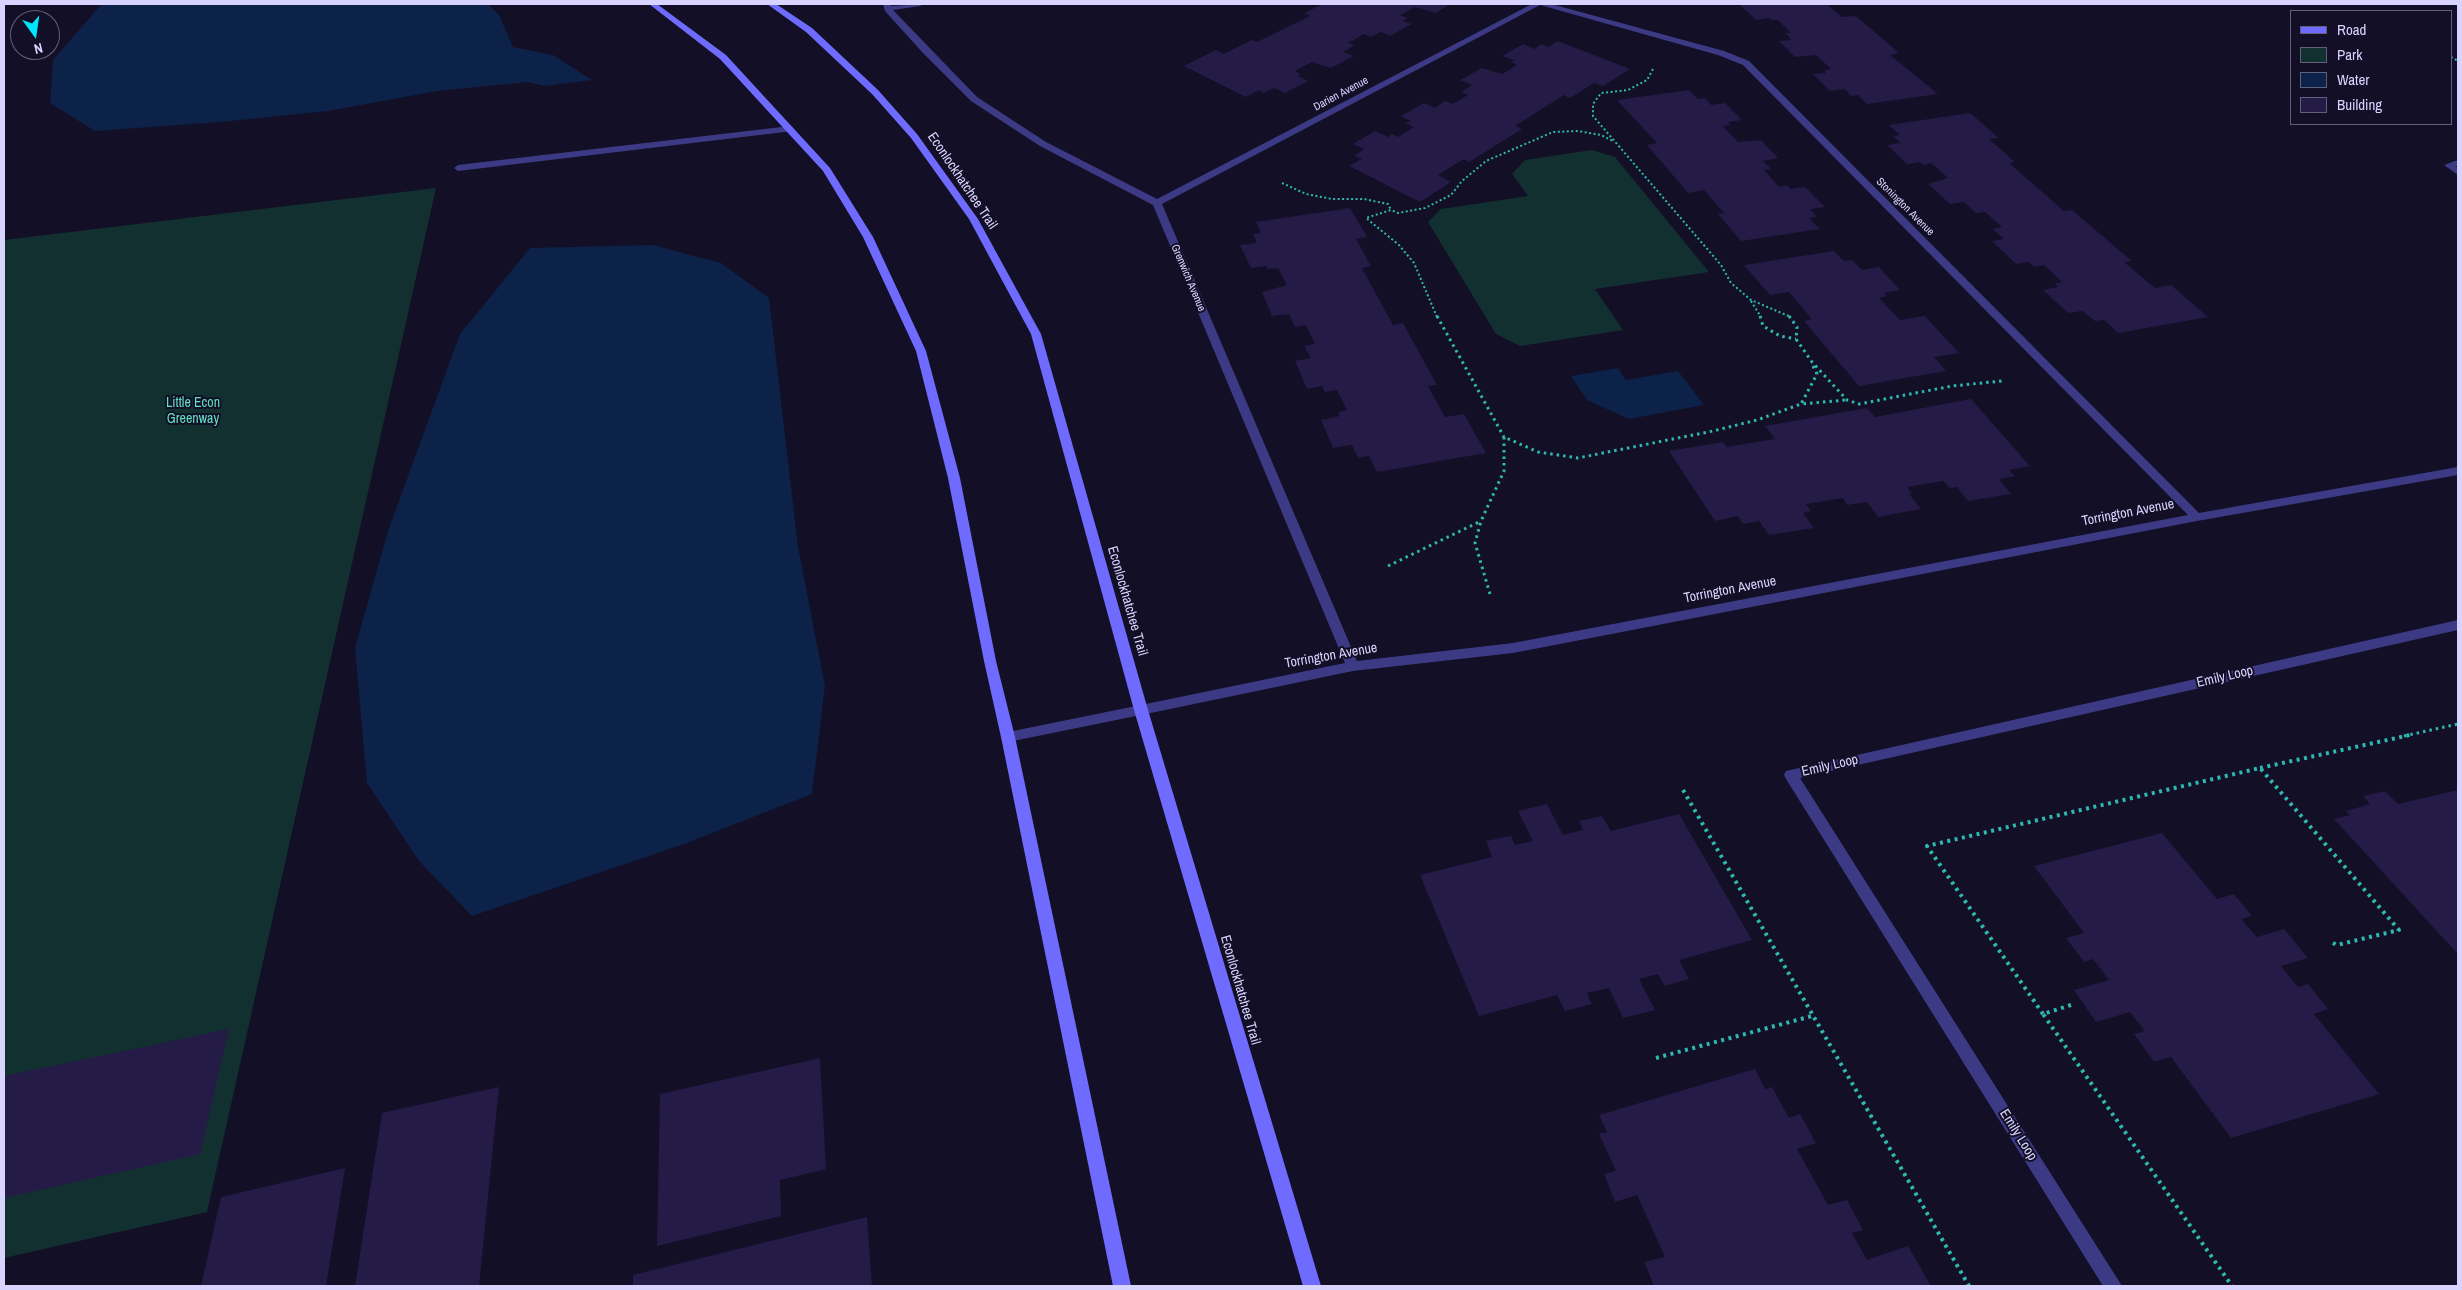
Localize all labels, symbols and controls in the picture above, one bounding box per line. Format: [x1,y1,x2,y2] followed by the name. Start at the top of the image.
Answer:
[10,10,60,60] north arrow
[2290,10,2452,125] legend
[2337,19,2366,40] text: Road
[32,39,45,58] text: N
[2337,44,2362,65] text: Park
[2337,69,2369,90] text: Water
[1311,74,1371,114] street label: Darien Avenue
[2337,94,2382,115] text: Building
[923,129,1001,233] street label: Econlockhatchee Trail
[1873,175,1937,239] street label: Stonington Avenue
[1168,242,1208,314] street label: Grenwich Avenue
[166,395,220,428] park label: Little Econ Greenway
[2080,496,2176,530] street label: Torrington Avenue
[1103,544,1151,658] street label: Econlockhatchee Trail
[1682,573,1778,607] street label: Torrington Avenue
[1283,640,1379,672] street label: Torrington Avenue
[2195,662,2255,692] street label: Emily Loop
[1800,751,1860,781] street label: Emily Loop
[1216,933,1264,1047] street label: Econlockhatchee Trail
[1996,1106,2040,1164] street label: Emily Loop

